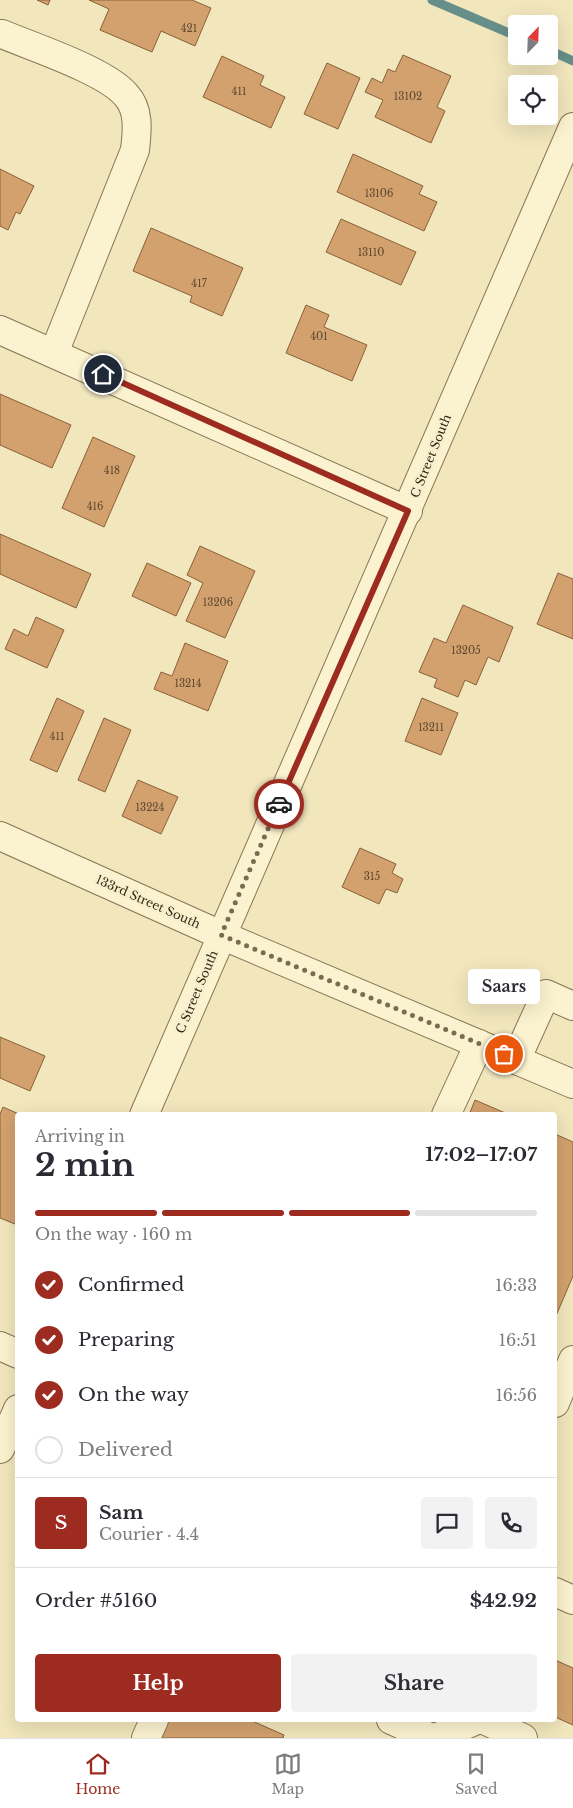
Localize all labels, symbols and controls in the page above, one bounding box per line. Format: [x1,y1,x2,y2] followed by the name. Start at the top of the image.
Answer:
[508,15,558,65] north arrow
[508,15,558,125] map controls
[181,22,197,35] house number: 421
[508,75,558,125] button: locate
[232,85,246,98] house number: 411
[394,90,422,103] house number: 13102
[365,187,393,200] house number: 13106
[358,246,384,259] house number: 13110
[191,277,208,290] house number: 417
[310,330,328,343] house number: 401
[82,353,124,395] pin
[89,360,117,388] icon: home
[407,412,454,500] street label: C Street South
[104,464,120,477] house number: 418
[87,500,103,513] house number: 416
[203,596,233,609] house number: 13206
[451,644,481,657] house number: 13205
[174,677,202,690] house number: 13214
[418,721,444,734] house number: 13211
[50,730,64,743] house number: 411
[254,779,304,829] courier
[265,790,293,818] icon: car
[136,801,165,814] house number: 13224
[364,870,380,883] house number: 315
[93,872,203,931] street label: 133rd Street South
[172,948,221,1036] street label: C Street South
[468,969,540,1004] callout: Saars
[482,976,526,996] text: Saars
[483,1033,525,1075] pin
[490,1040,518,1068] icon: bag
[35,1126,125,1146] text: Arriving in
[425,1143,537,1166] text: 17:02–17:07
[35,1145,135,1185] text: 2 min
[35,1224,192,1244] text: On the way · 160 m
[35,1271,63,1299] icon: check
[78,1273,184,1296] text: Confirmed
[495,1275,537,1295] text: 16:33
[35,1326,63,1354] icon: check
[78,1328,174,1351] text: Preparing
[499,1330,537,1350] text: 16:51
[35,1381,63,1409] icon: check
[78,1383,189,1406] text: On the way
[496,1385,537,1405] text: 16:56
[78,1438,173,1461] text: Delivered
[421,1497,473,1549] button: chat
[485,1497,537,1549] button: phone
[99,1501,144,1524] text: Sam
[55,1511,67,1534] text: S
[99,1524,199,1544] text: Courier · 4.4
[35,1589,157,1612] text: Order #5160
[470,1589,537,1612] text: $42.92
[35,1654,281,1712] button: Help
[291,1654,537,1712] button: Share
[76,1750,120,1798] tab: Home
[272,1750,304,1798] tab: Map
[455,1750,497,1798] tab: Saved

